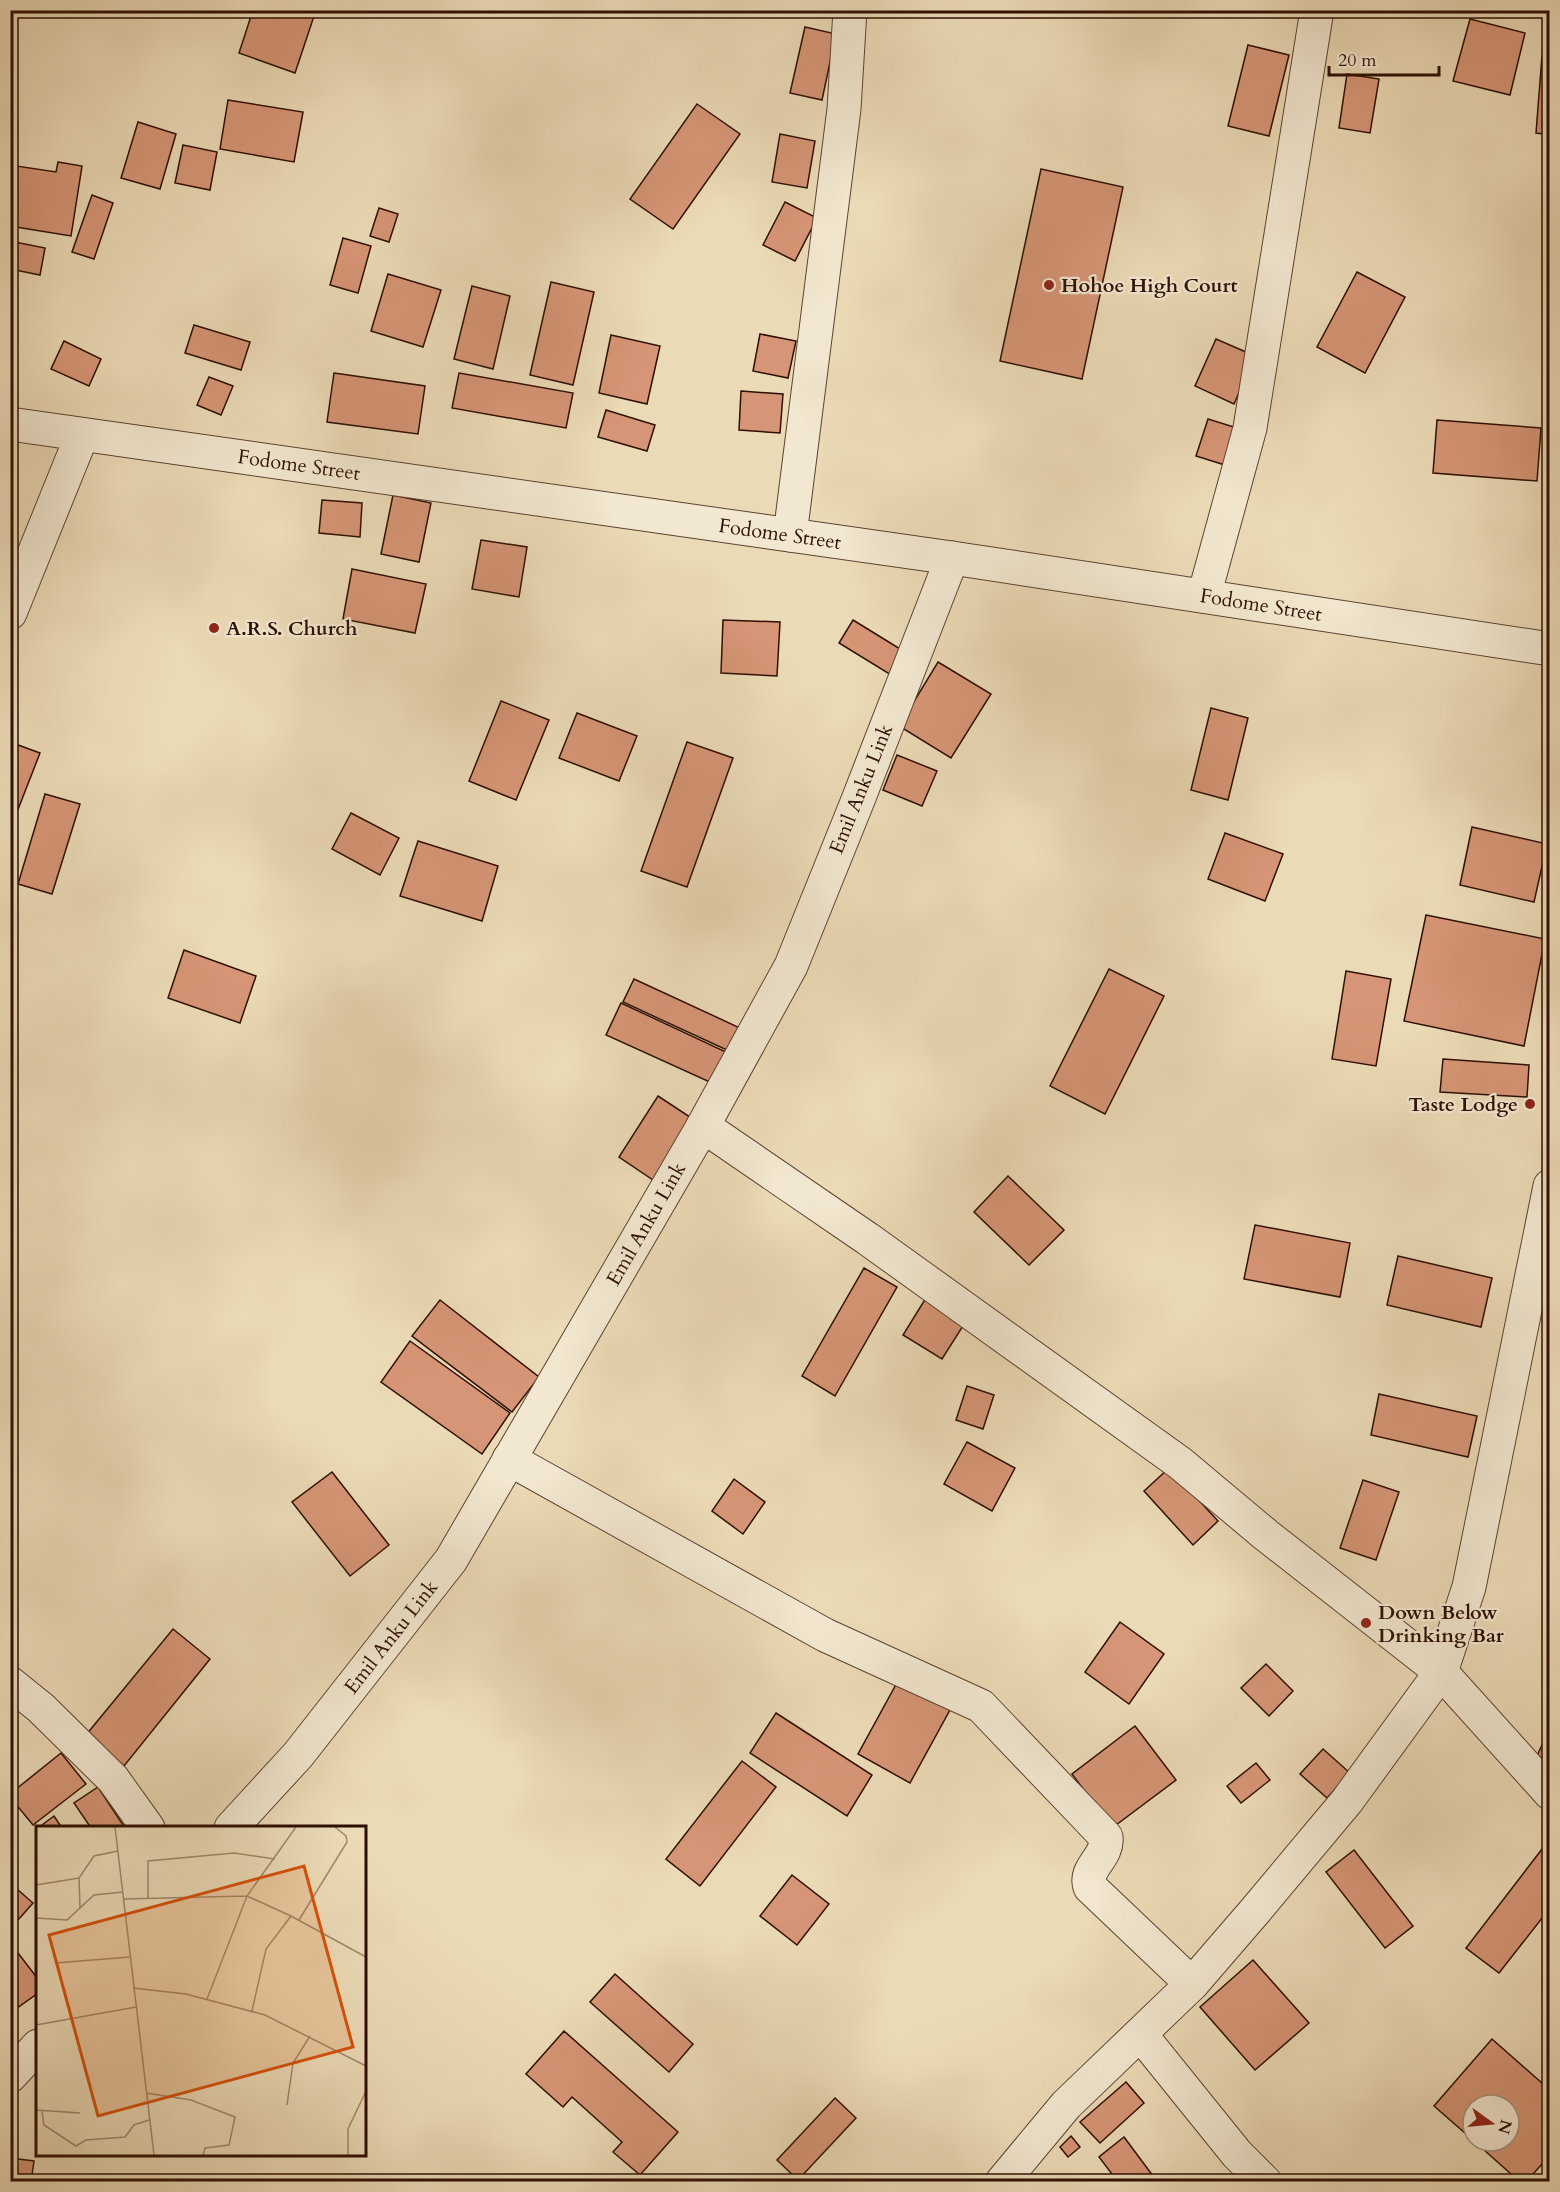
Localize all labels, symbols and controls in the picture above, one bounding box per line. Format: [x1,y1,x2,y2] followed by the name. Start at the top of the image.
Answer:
[1329,39,1438,77] scale bar
[1338,48,1377,73] text: 20 m
[1061,272,1237,299] place label: Hohoe High Court
[1042,278,1056,292] marker: Hohoe High Court
[236,443,363,487] street label: Fodome Street
[717,512,844,556] street label: Fodome Street
[1198,582,1325,628] street label: Fodome Street
[226,615,358,642] place label: A.R.S. Church
[207,621,221,635] marker: A.R.S. Church
[823,720,899,858] street label: Emil Anku Link
[1408,1091,1518,1118] place label: Taste Lodge
[1523,1097,1537,1111] marker: Taste Lodge
[600,1157,692,1290] street label: Emil Anku Link
[338,1574,444,1700] street label: Emil Anku Link
[1378,1599,1505,1649] place label: Down Below Drinking Bar
[1359,1616,1373,1630] marker: Down Below Drinking Bar
[36,1826,366,2156] inset map
[1461,2093,1521,2153] north arrow
[1492,2117,1517,2136] text: N

